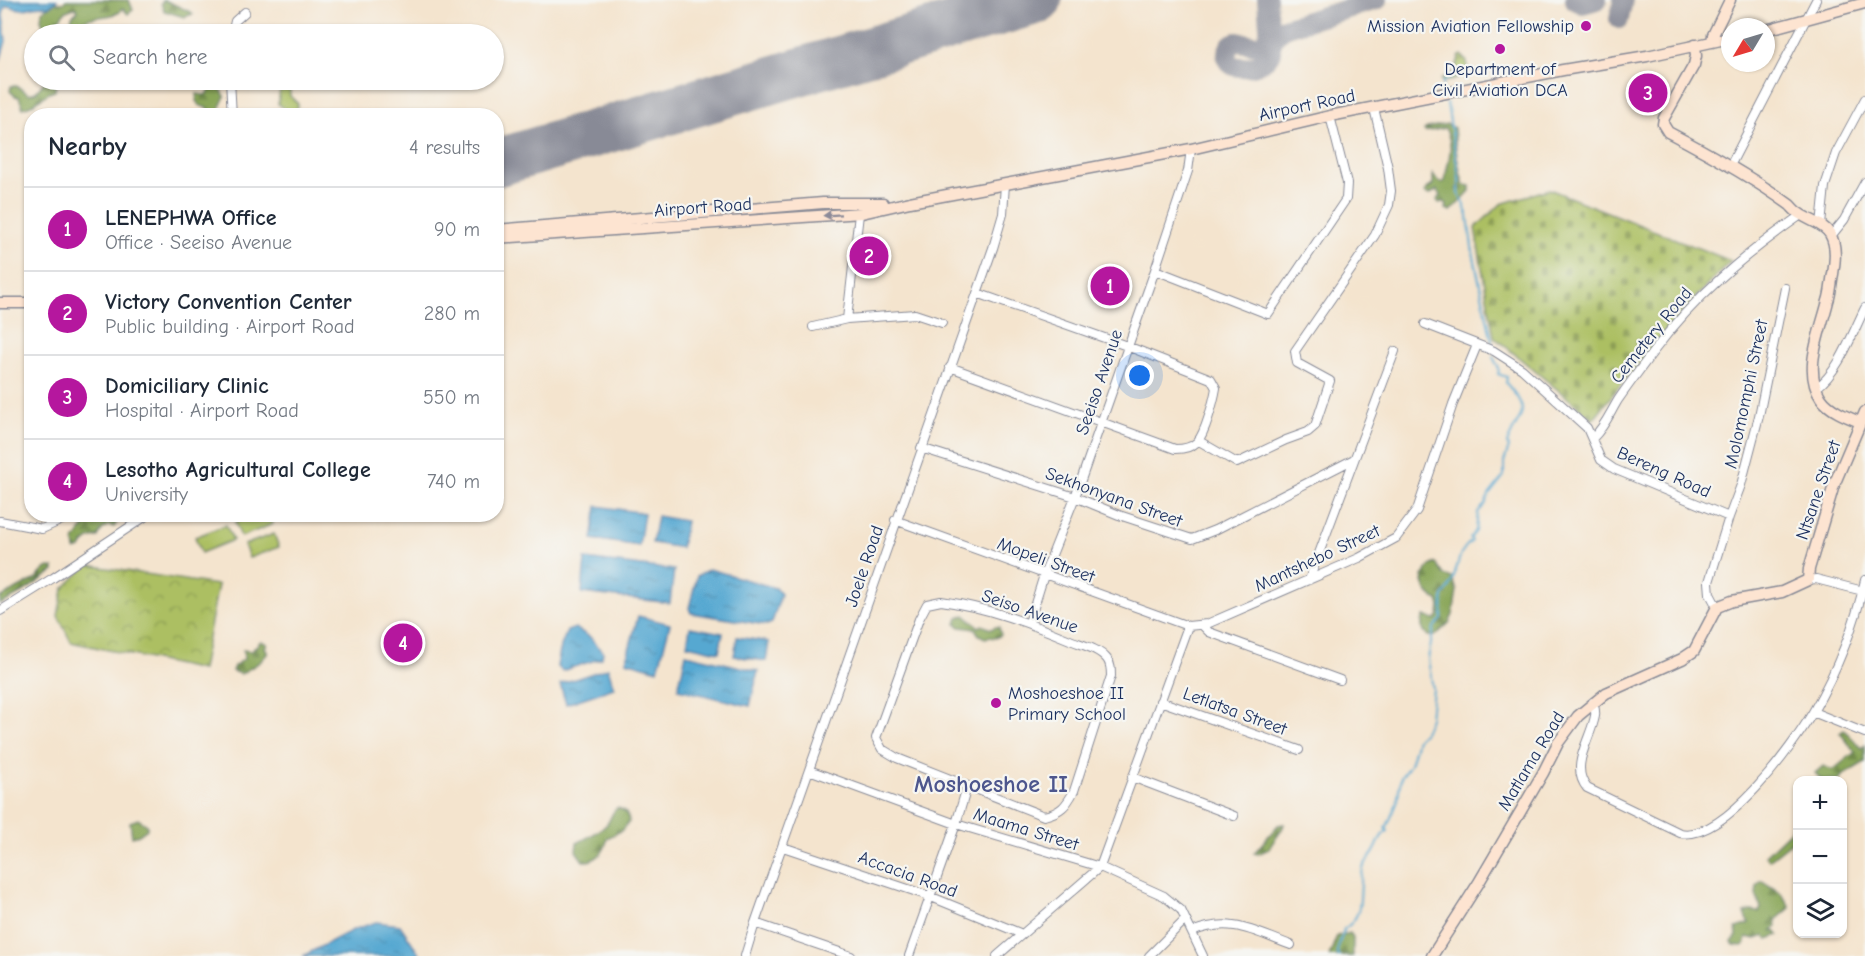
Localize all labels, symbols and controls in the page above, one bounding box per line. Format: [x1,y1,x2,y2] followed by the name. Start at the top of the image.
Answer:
[1367,16,1574,37] place label: Mission Aviation Fellowship
[1721,18,1775,72] north arrow
[1579,19,1593,33] marker: Mission Aviation Fellowship
[24,24,504,90] search box
[45,41,78,74] icon: search
[1493,42,1507,56] marker: Department of Civil Aviation DCA
[93,44,208,70] text: Search here
[1432,59,1568,101] place label: Department of Civil Aviation DCA
[1628,70,1668,116] pin: 3
[1257,85,1357,126] street label: Airport Road
[48,132,127,162] text: Nearby
[409,136,480,159] text: 4 results
[653,194,753,221] street label: Airport Road
[105,205,277,231] text: LENEPHWA Office
[823,211,842,220] one-way arrow
[64,218,71,241] text: 1
[434,218,480,241] text: 90 m
[105,231,292,254] text: Office · Seeiso Avenue
[850,234,888,278] pin: 2
[1090,264,1130,308] pin: 1
[1606,283,1697,388] street label: Cemetery Road
[105,289,352,315] text: Victory Convention Center
[63,302,72,325] text: 2
[424,302,480,325] text: 280 m
[105,315,355,338] text: Public building · Airport Road
[1720,317,1773,471] street label: Molomomphi Street
[1072,327,1127,438] street label: Seeiso Avenue
[1125,361,1154,390] your location
[105,373,269,399] text: Domiciliary Clinic
[63,386,72,409] text: 3
[423,386,480,409] text: 550 m
[105,399,299,422] text: Hospital · Airport Road
[1792,437,1846,543] street label: Ntsane Street
[1614,442,1714,502] street label: Bereng Road
[105,457,371,483] text: Lesotho Agricultural College
[1042,463,1186,532] street label: Sekhonyana Street
[63,470,72,493] text: 4
[427,470,480,493] text: 740 m
[105,483,188,506] text: University
[1251,520,1384,597] street label: Mantshebo Street
[841,523,888,610] street label: Joele Road
[994,533,1098,588] street label: Mopeli Street
[979,585,1081,638] street label: Seiso Avenue
[384,620,422,666] pin: 4
[1008,683,1126,725] place label: Moshoeshoe II Primary School
[1180,683,1290,740] street label: Letlatsa Street
[989,696,1003,710] marker: Moshoeshoe II Primary School
[1494,708,1569,815] street label: Matlama Road
[914,770,1068,798] district label: Moshoeshoe II
[1793,776,1847,938] map controls
[1793,776,1847,830] button: +
[971,804,1082,856] street label: Maama Street
[1793,830,1847,884] button: −
[855,847,960,902] street label: Accacia Road
[1793,884,1847,938] button: layers

